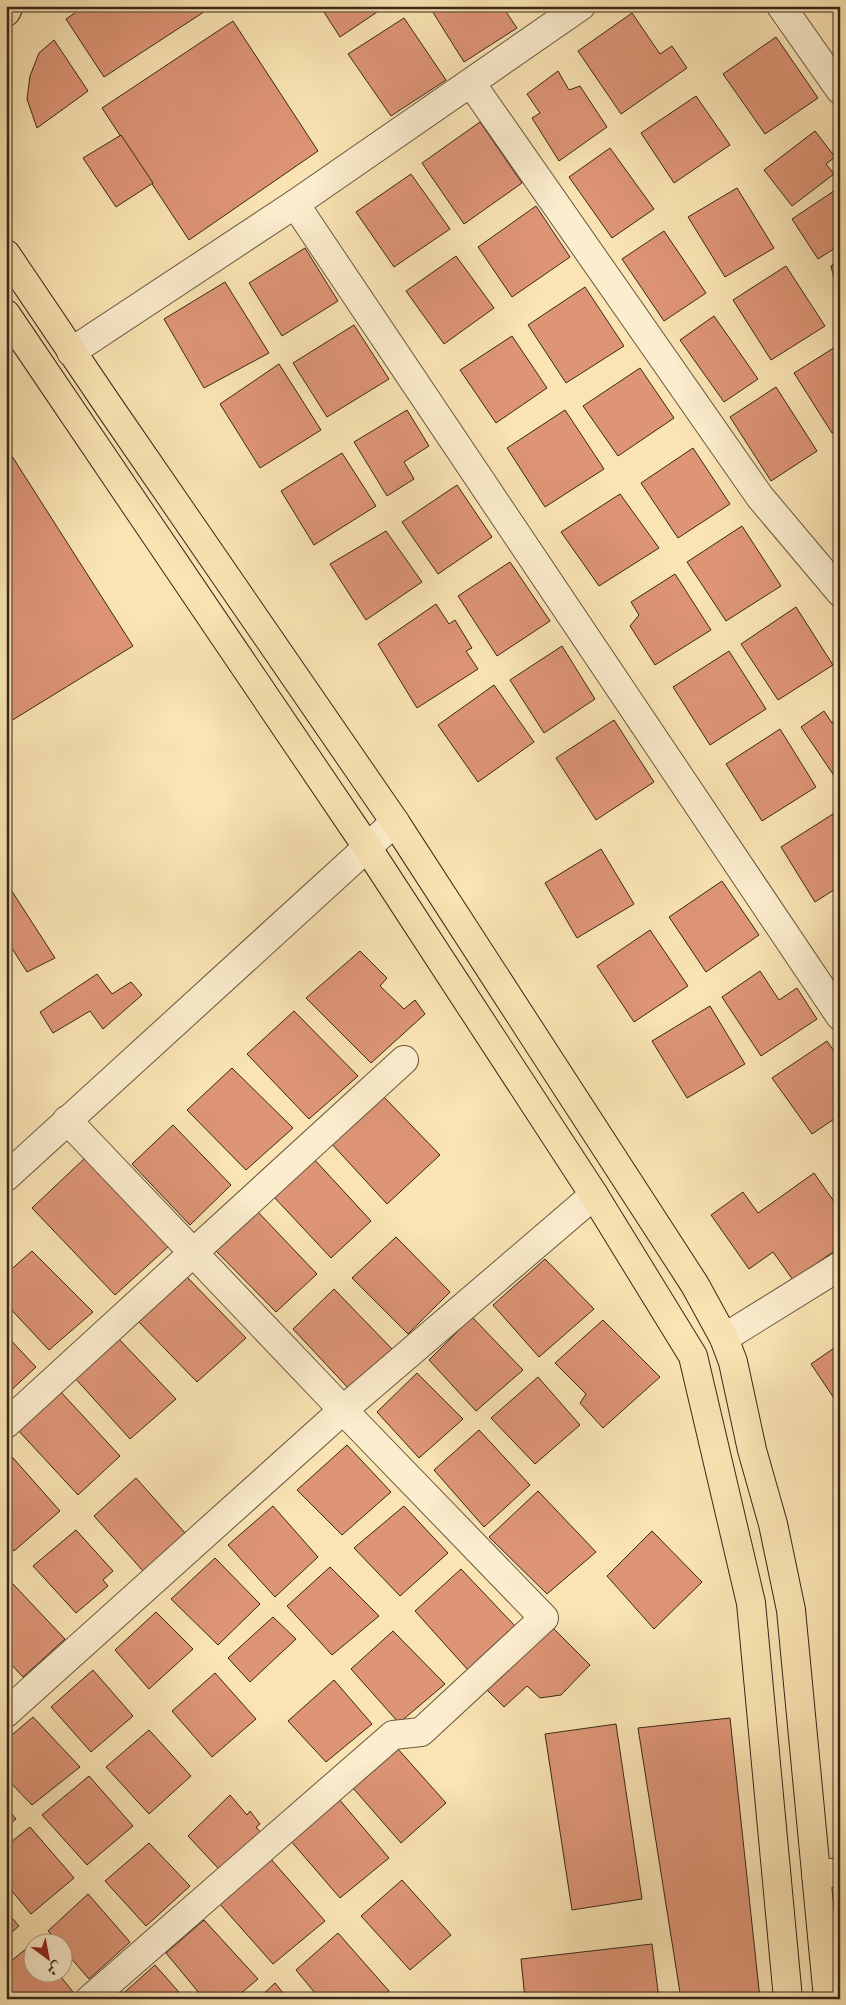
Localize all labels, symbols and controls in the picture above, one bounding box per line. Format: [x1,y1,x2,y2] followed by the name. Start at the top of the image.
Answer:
[22,1932,72,1982] north arrow
[45,1959,64,1978] text: ش

